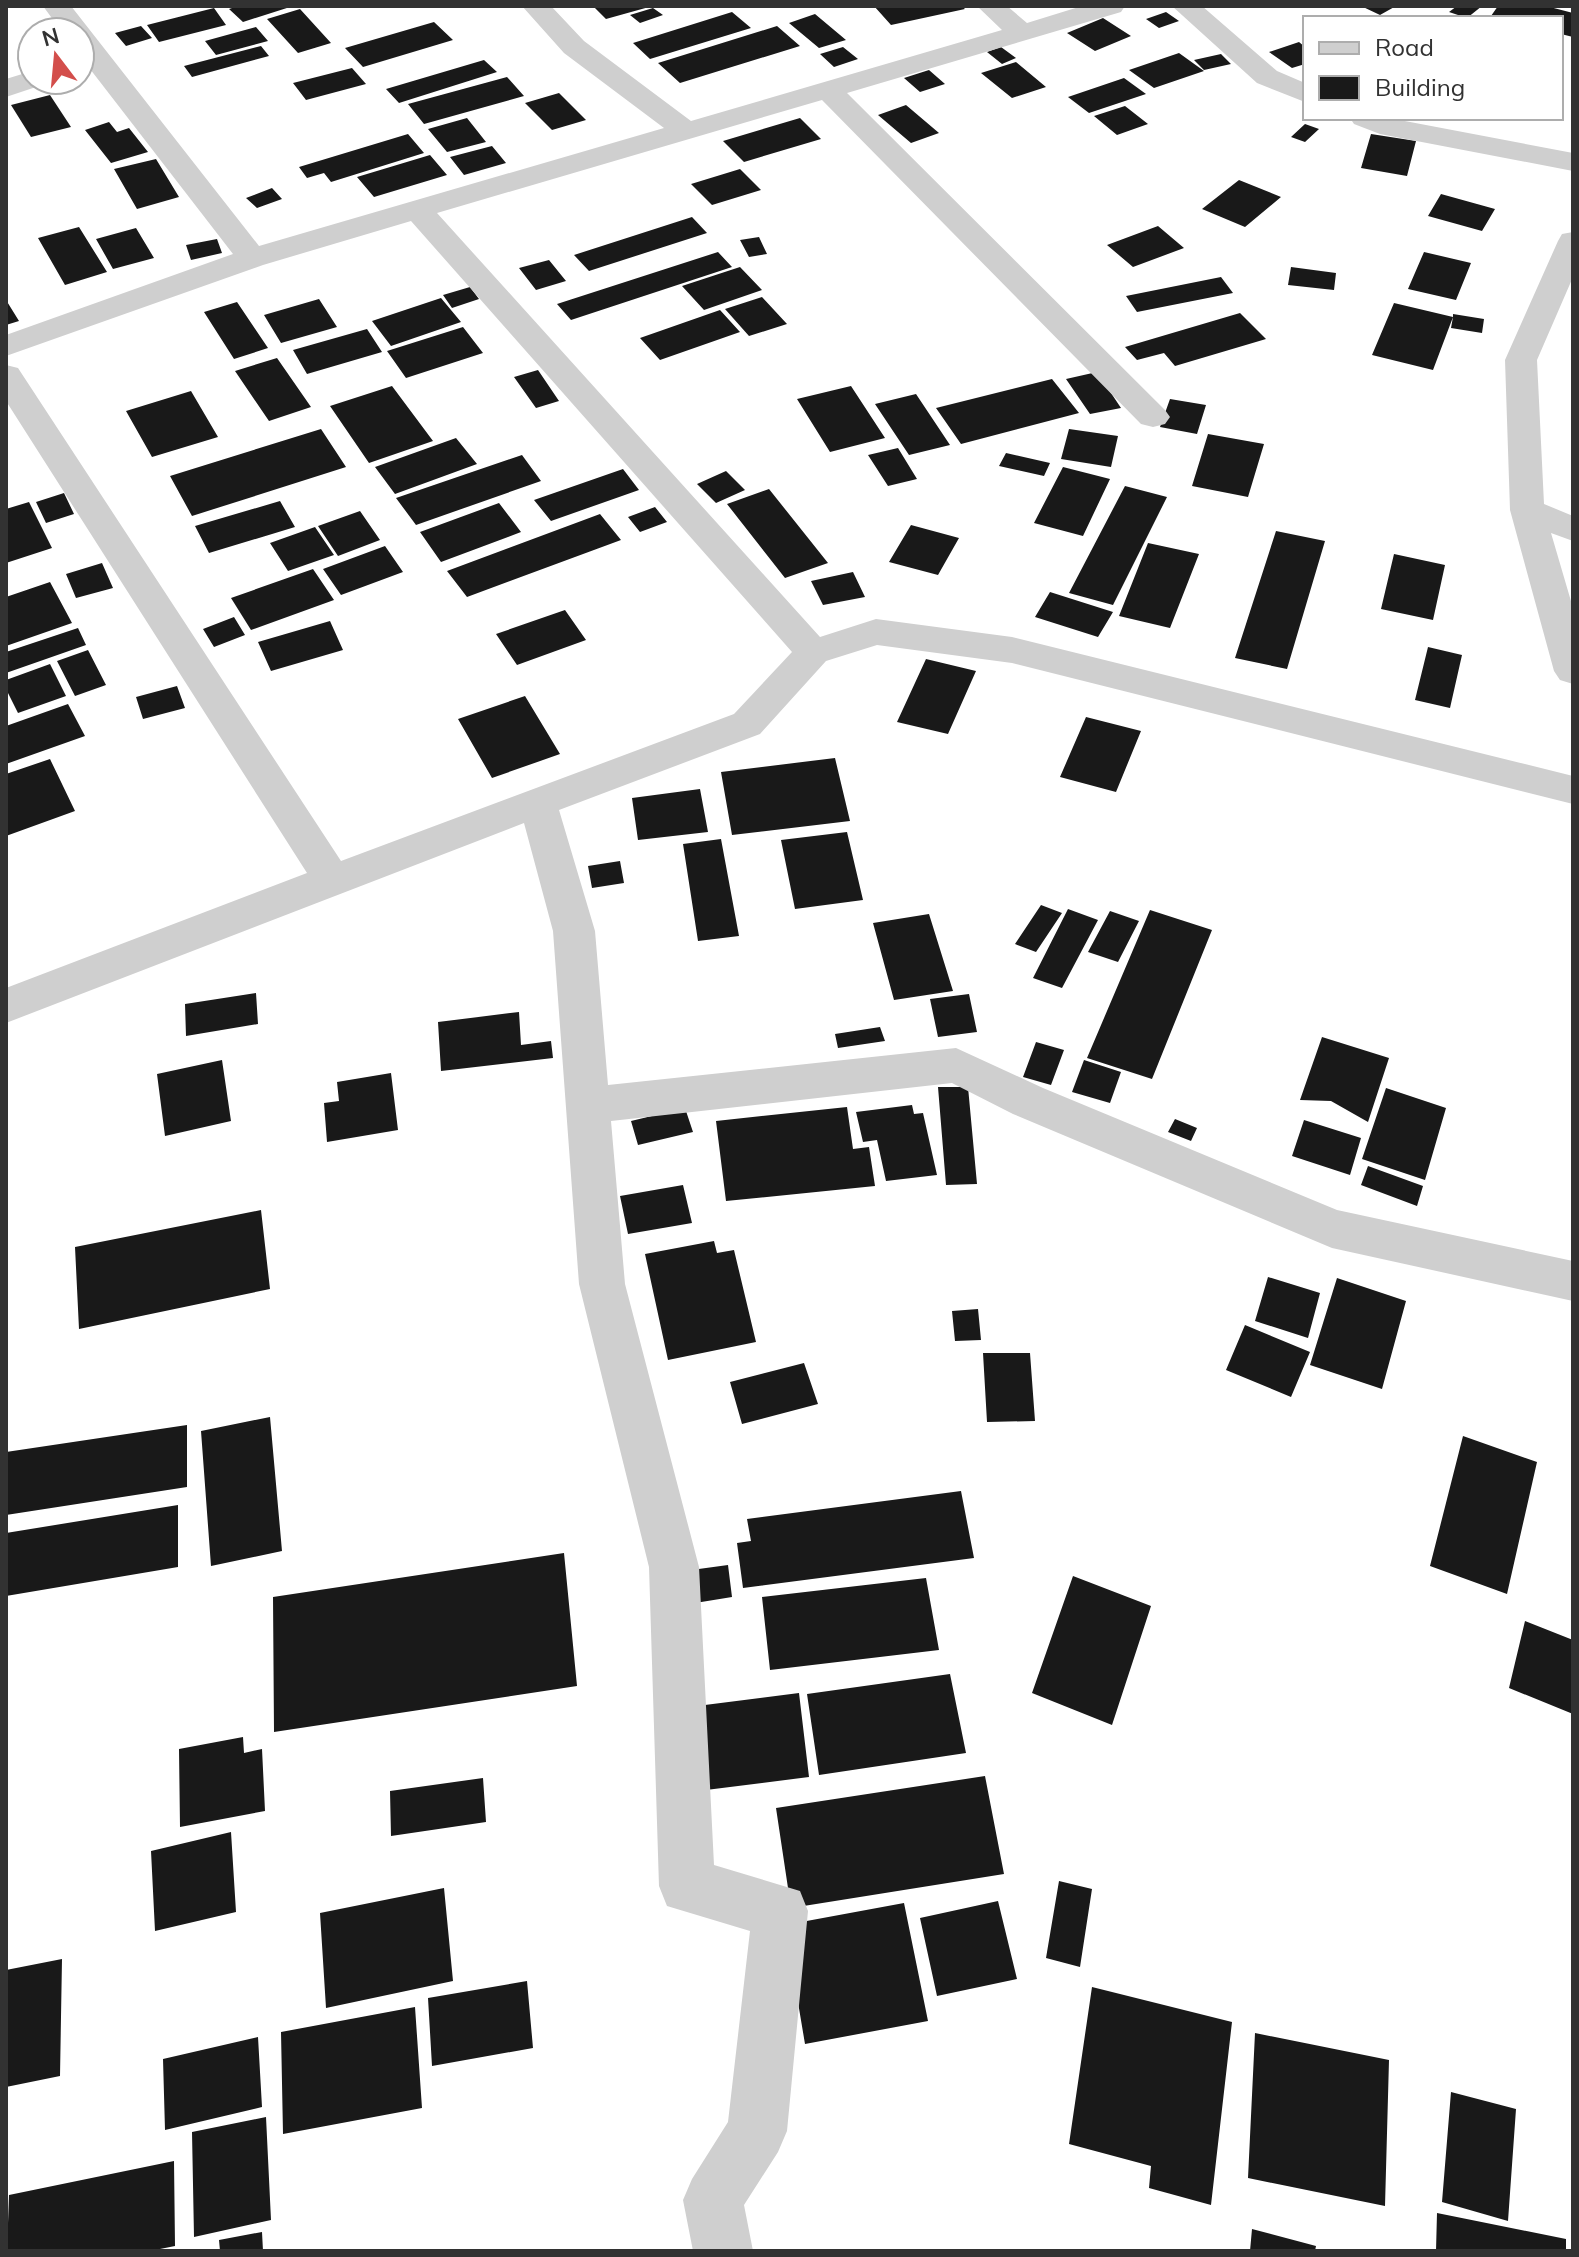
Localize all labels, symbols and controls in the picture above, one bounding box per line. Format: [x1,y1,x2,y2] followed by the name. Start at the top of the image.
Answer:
[16,16,96,96] north arrow
[1303,16,1563,120] legend
[39,21,62,53] text: N
[1375,32,1434,62] text: Road
[1375,72,1465,102] text: Building

